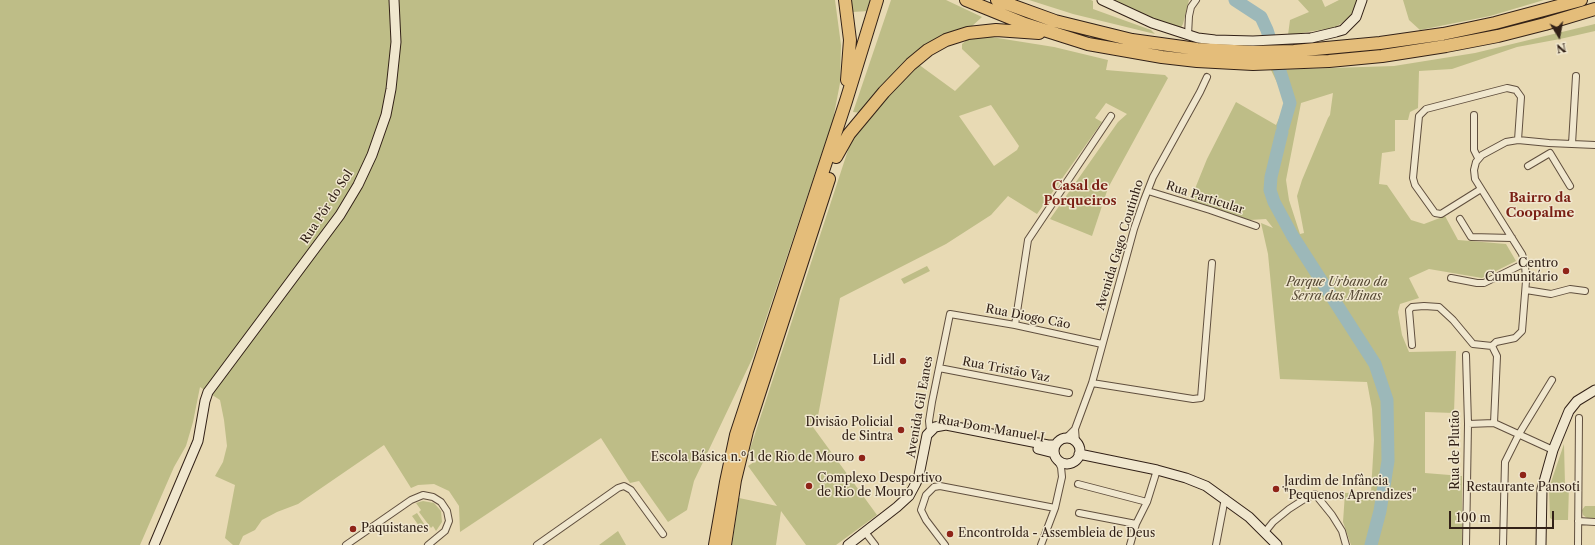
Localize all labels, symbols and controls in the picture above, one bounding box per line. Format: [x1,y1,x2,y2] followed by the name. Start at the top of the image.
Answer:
[1539,16,1579,56] north arrow
[1555,40,1567,56] text: N
[298,167,356,247] street label: Rua Pôr do Sol
[1043,178,1117,209] district label: Casal de Porqueiros
[1093,178,1147,312] street label: Avenida Gago Coutinho
[1164,179,1246,217] street label: Rua Particular
[1506,190,1574,221] district label: Bairro da Coopalme
[1485,257,1558,285] place label: Centro Cumunitário
[1561,266,1571,276] marker: Centro Cumunitário
[1286,276,1388,304] park label: Parque Urbano da Serra das Minas
[984,302,1072,332] street label: Rua Diogo Cão
[873,354,895,368] place label: Lidl
[961,354,1051,386] street label: Rua Tristão Vaz
[904,355,936,459] street label: Avenida Gil Eanes
[898,356,908,366] marker: Lidl
[1449,410,1463,490] street label: Rua de Plutão
[936,412,1046,446] street label: Rua Dom Manuel I
[805,416,893,444] place label: Divisão Policial de Sintra
[896,425,906,435] marker: Divisão Policial de Sintra
[651,451,854,465] place label: Escola Básica n.º 1 de Rio de Mouro
[857,453,867,463] marker: Escola Básica n.º 1 de Rio de Mouro
[1518,470,1528,480] marker: Restaurante Pansoti
[817,472,942,500] place label: Complexo Desportivo de Rio de Mouro
[1284,475,1416,503] place label: Jardim de Infância "Pequenos Aprendizes"
[804,481,814,491] marker: Complexo Desportivo de Rio de Mouro
[1466,481,1580,495] place label: Restaurante Pansoti
[1271,484,1281,494] marker: Jardim de Infância "Pequenos Aprendizes"
[1451,503,1556,529] scale bar
[1456,510,1491,525] text: 100 m
[361,522,429,536] place label: Paquistanes
[348,524,358,534] marker: Paquistanes
[958,527,1155,541] place label: EncontroIda - Assembleia de Deus
[945,529,955,539] marker: EncontroIda - Assembleia de Deus

